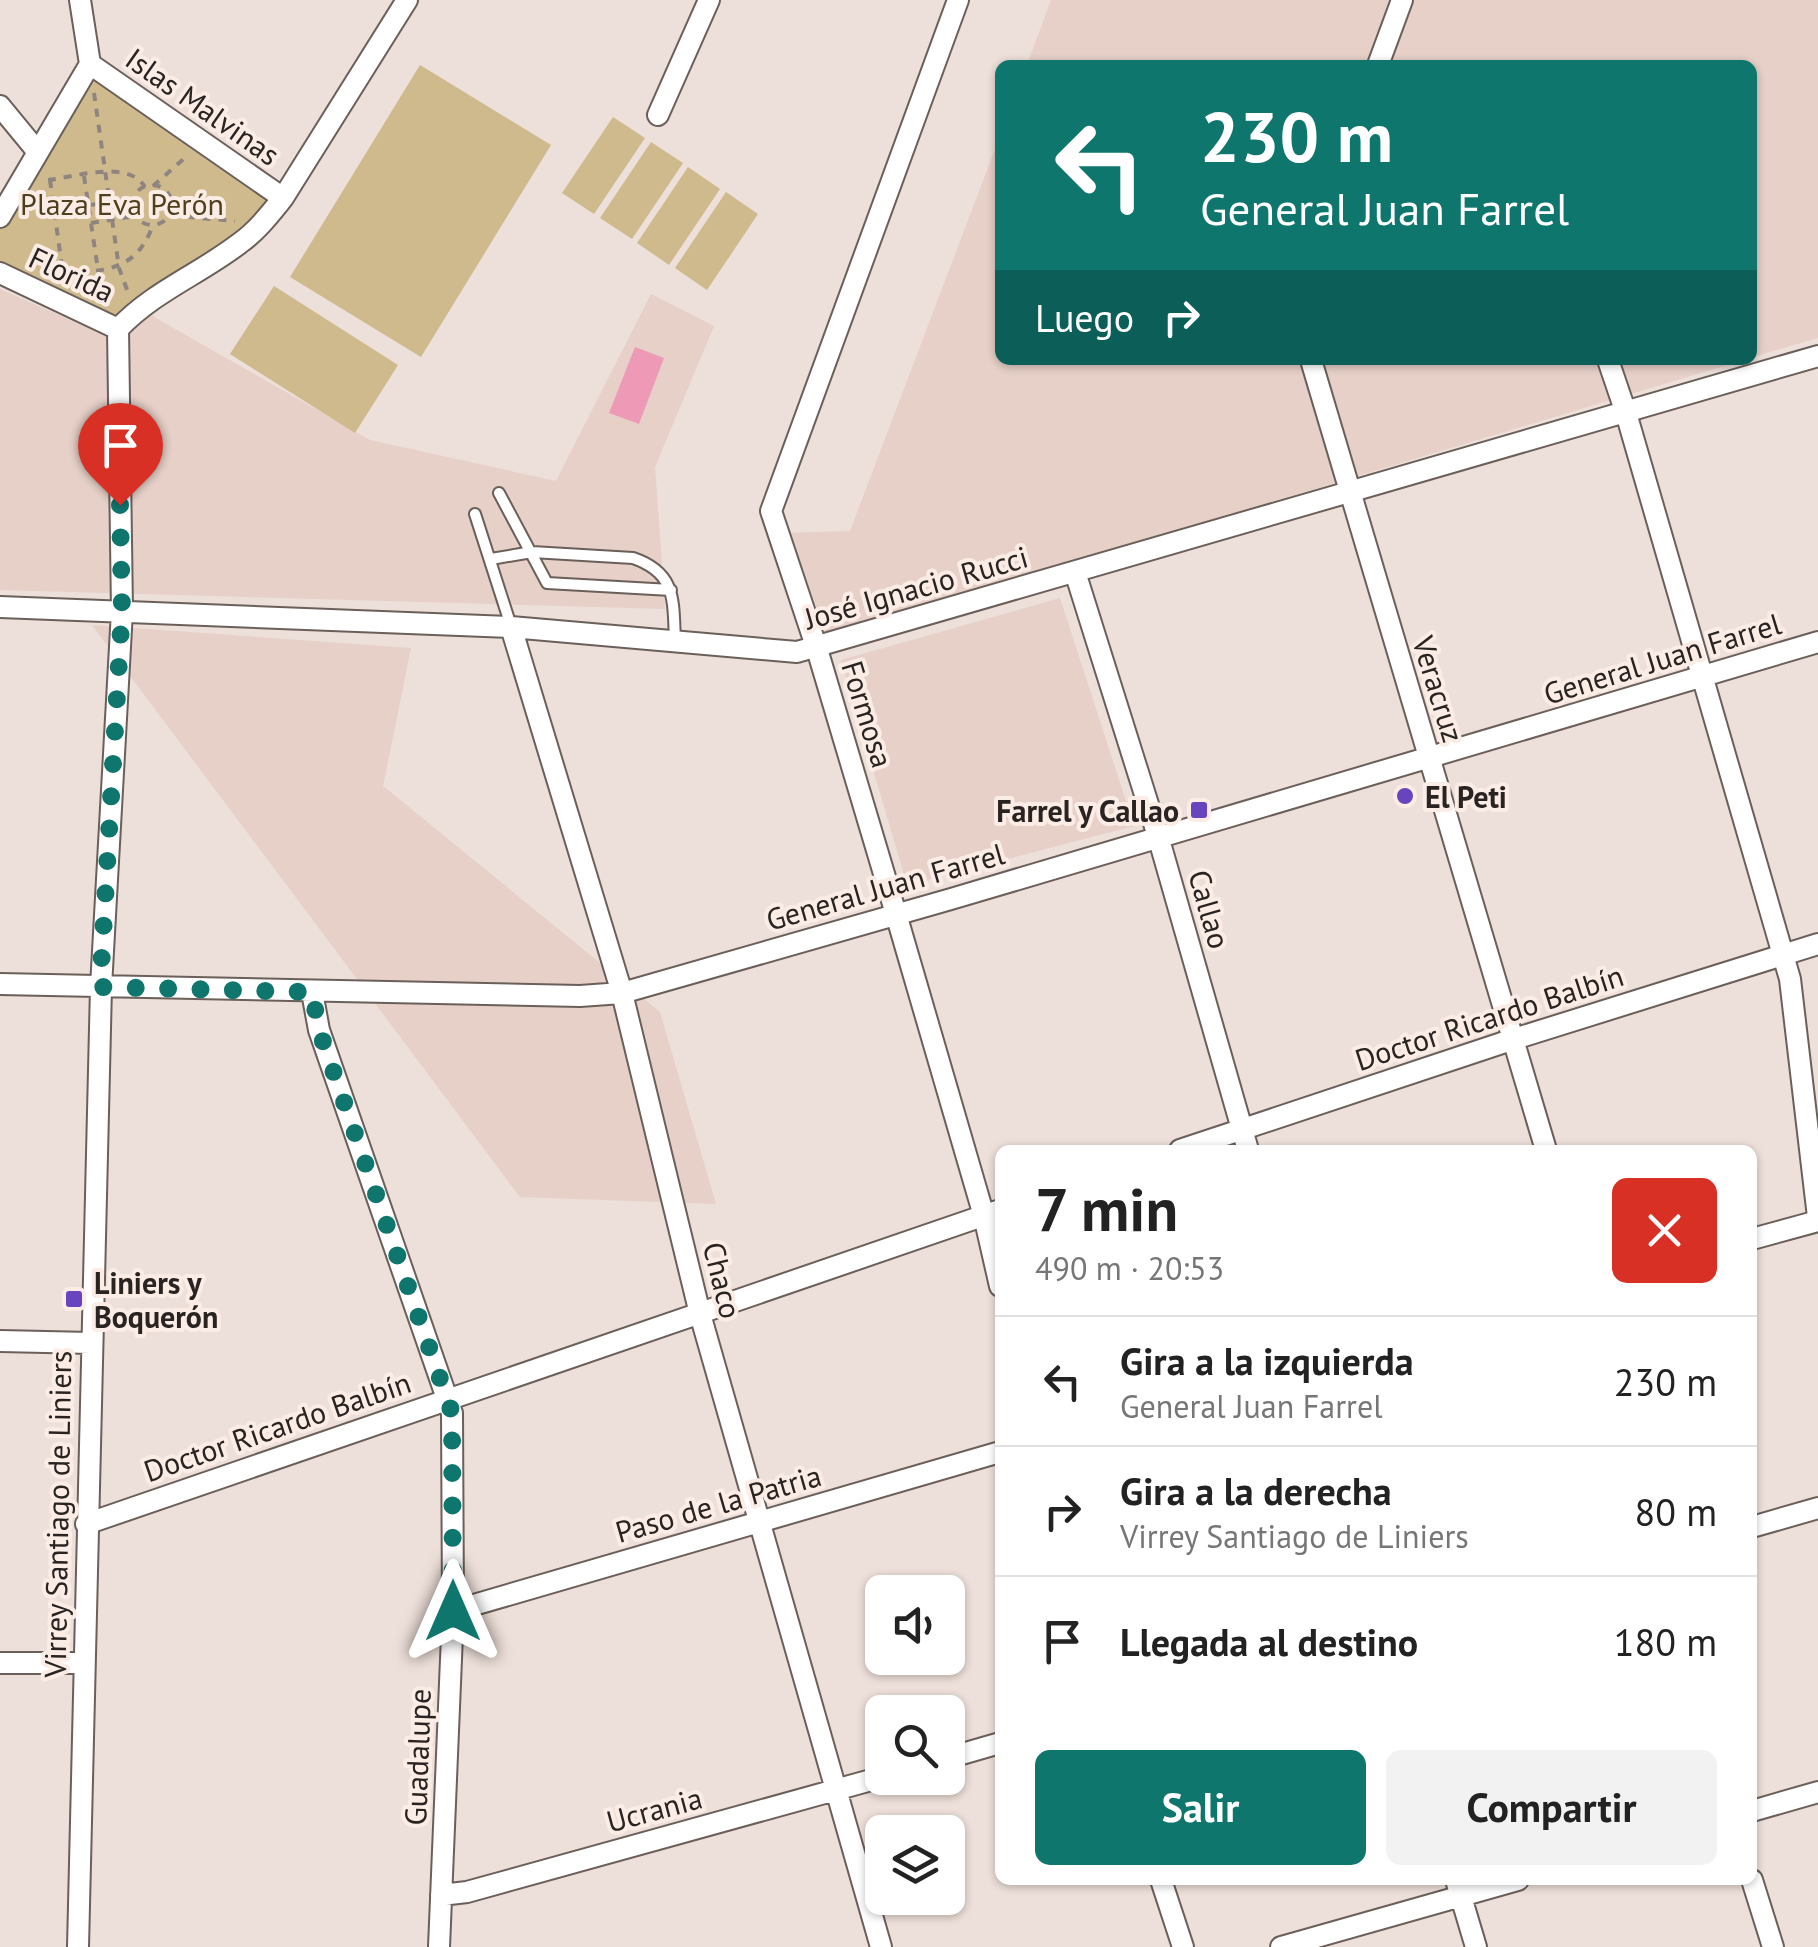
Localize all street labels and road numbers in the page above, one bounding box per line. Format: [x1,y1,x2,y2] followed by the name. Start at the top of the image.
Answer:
[118,39,288,173] street label: Islas Malvinas
[23,237,121,311] street label: Florida
[798,536,1032,638] street label: José Ignacio Rucci
[1539,603,1786,713] street label: General Juan Farrel
[1404,630,1474,747] street label: Veracruz
[833,656,903,772] street label: Formosa
[761,833,1009,939] street label: General Juan Farrel
[1180,865,1240,953] street label: Callao
[1350,955,1628,1079] street label: Doctor Ricardo Balbín
[695,1238,751,1322] street label: Chaco
[35,1350,79,1679] street label: Virrey Santiago de Liniers
[138,1362,416,1490] street label: Doctor Ricardo Balbín
[611,1455,825,1551] street label: Paso de la Patria
[395,1688,439,1826] street label: Guadalupe
[602,1778,706,1840] street label: Ucrania

